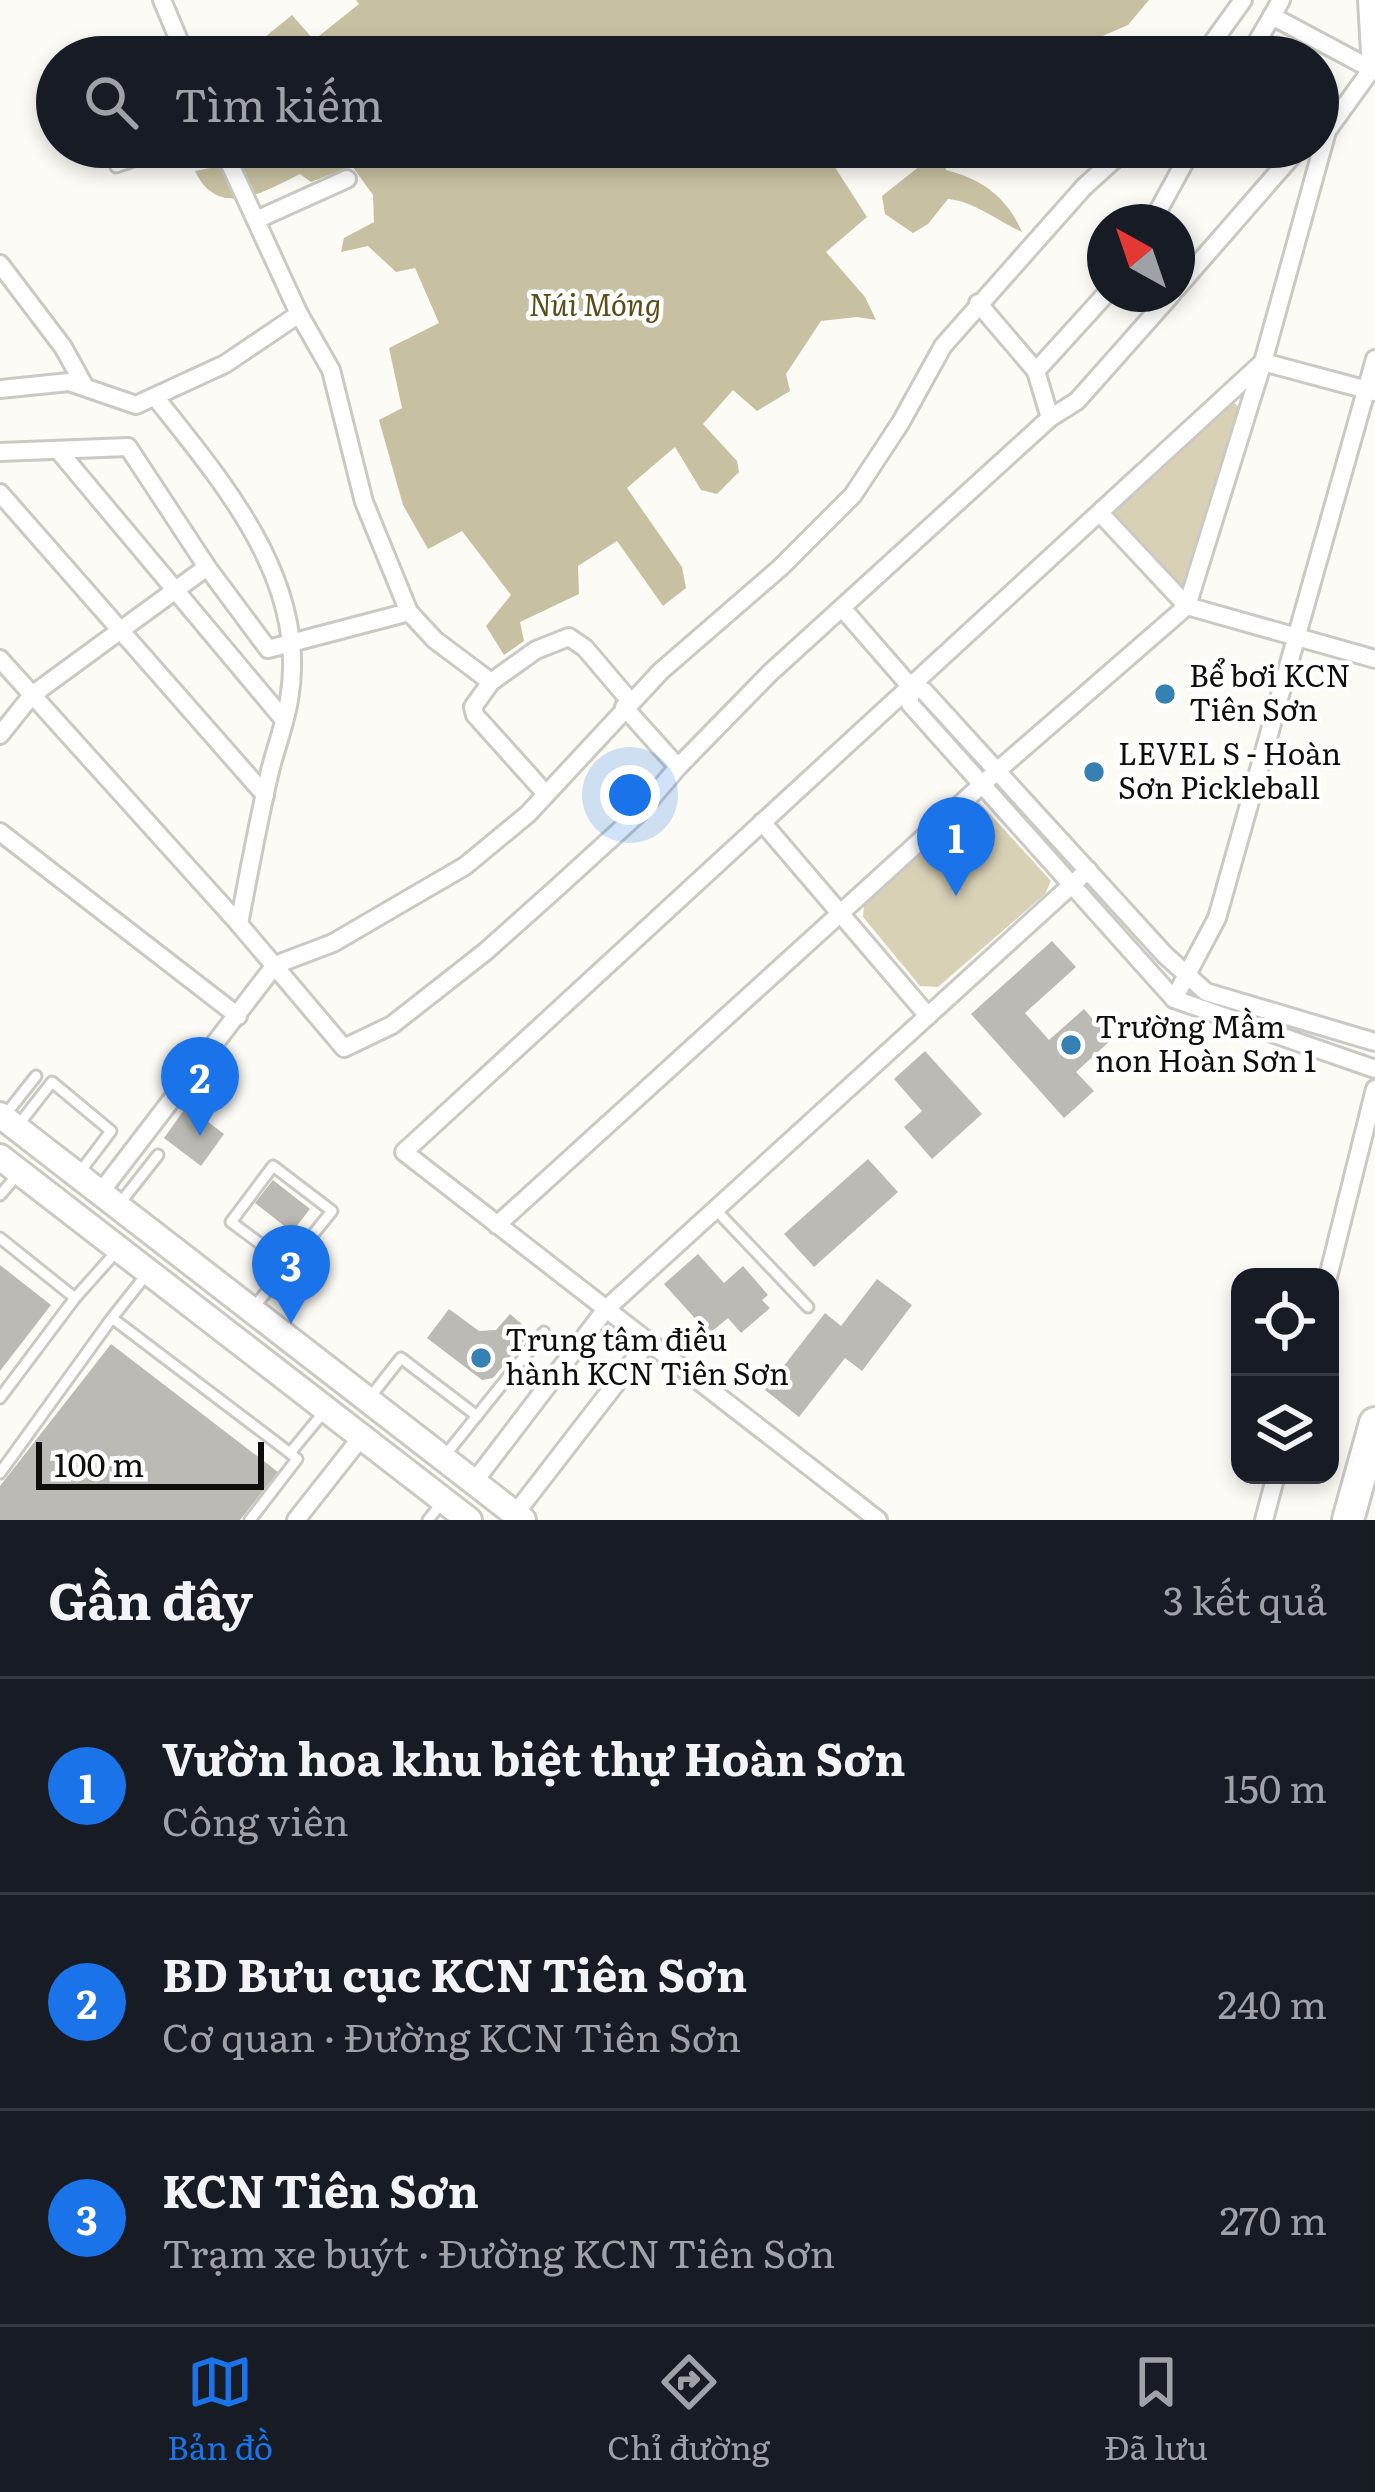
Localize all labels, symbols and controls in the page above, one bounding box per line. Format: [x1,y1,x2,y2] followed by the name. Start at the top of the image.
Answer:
[36,36,1339,168] search box
[78,69,144,135] icon: search
[174,69,383,136] text: Tìm kiếm
[1087,204,1195,312] north arrow
[529,281,661,325] park label: Núi Móng
[1189,652,1350,730] place label: Bể bơi KCN Tiên Sơn
[1152,681,1178,707] marker: Bể bơi KCN Tiên Sơn
[1118,730,1341,808] place label: LEVEL S - Hoàn Sơn Pickleball
[1081,759,1107,785] marker: LEVEL S - Hoàn Sơn Pickleball
[600,765,660,825] your location
[917,797,995,896] pin: 1
[1095,1003,1316,1081] place label: Trường Mầm non Hoàn Sơn 1
[1058,1032,1084,1058] marker: Trường Mầm non Hoàn Sơn 1
[161,1037,239,1136] pin: 2
[252,1225,330,1324] pin: 3
[1231,1268,1339,1484] map controls
[1231,1268,1339,1376] button: locate
[505,1316,789,1394] place label: Trung tâm điều hành KCN Tiên Sơn
[468,1345,494,1371] marker: Trung tâm điều hành KCN Tiên Sơn
[1231,1376,1339,1484] button: layers
[36,1436,264,1489] scale bar
[54,1438,144,1487] text: 100 m
[48,1560,253,1636] text: Gần đây
[1163,1569,1327,1627] text: 3 kết quả
[162,1723,906,1790] text: Vườn hoa khu biệt thự Hoàn Sơn
[79,1757,95,1815] text: 1
[1223,1757,1327,1815] text: 150 m
[162,1790,349,1848] text: Công viên
[162,1939,747,2006] text: BD Bưu cục KCN Tiên Sơn
[77,1973,97,2031] text: 2
[1218,1973,1327,2031] text: 240 m
[162,2006,741,2064] text: Cơ quan · Đường KCN Tiên Sơn
[162,2155,479,2222] text: KCN Tiên Sơn
[76,2189,98,2247] text: 3
[1220,2189,1327,2247] text: 270 m
[162,2222,835,2280] text: Trạm xe buýt · Đường KCN Tiên Sơn
[167,2349,273,2470] tab: Bản đồ
[607,2349,770,2470] tab: Chỉ đường
[1104,2349,1208,2470] tab: Đã lưu

